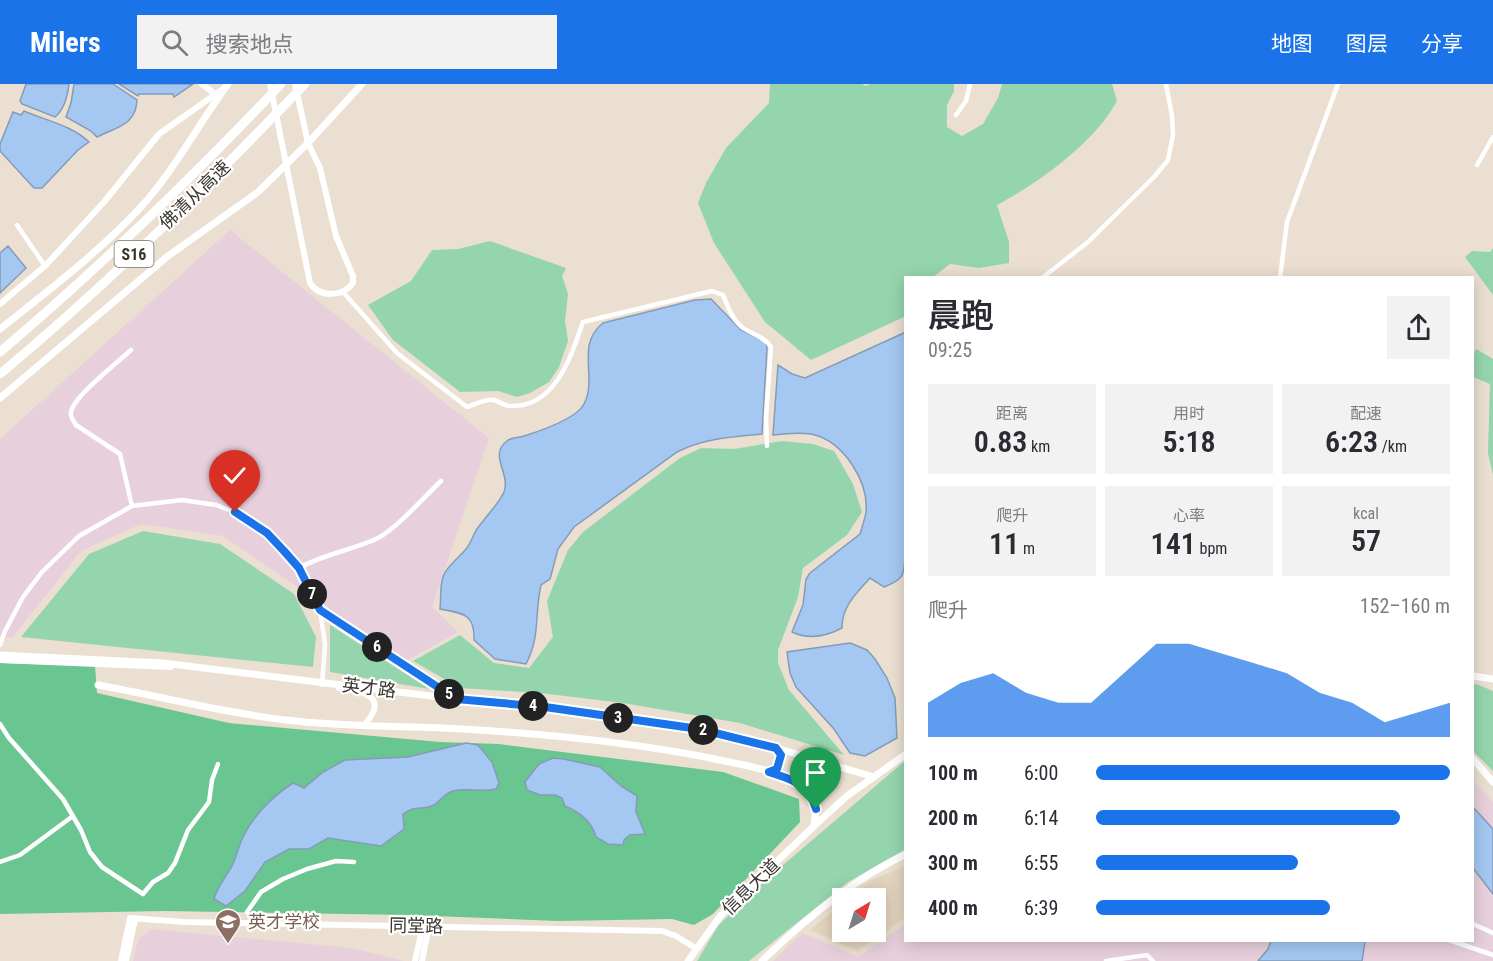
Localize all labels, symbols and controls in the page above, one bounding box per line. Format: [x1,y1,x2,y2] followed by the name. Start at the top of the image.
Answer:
[137,15,557,69] search box
[30,26,101,59] text: Milers
[158,26,191,59] icon: search
[206,32,294,57] text: 搜索地点
[1271,32,1313,56] text: 地图
[1346,32,1388,56] text: 图层
[1421,32,1463,56] text: 分享
[155,156,234,233] street label: 佛清从高速
[114,241,154,267] road number: S16
[928,296,994,335] text: 晨跑
[1387,296,1450,359] button: share
[928,338,972,362] text: 09:25
[996,404,1028,423] text: 距离
[1173,404,1205,423] text: 用时
[1350,404,1382,423] text: 配速
[974,424,1027,459] text: 0.83
[1162,424,1216,459] text: 5:18
[1325,424,1378,459] text: 6:23
[1027,437,1050,456] text: km
[1378,437,1407,456] text: /km
[209,450,260,512] pin
[218,459,251,492] icon: check
[1353,504,1379,523] text: kcal
[996,506,1028,525] text: 爬升
[1173,506,1205,525] text: 心率
[1351,523,1381,558] text: 57
[989,526,1019,561] text: 11
[1151,526,1196,561] text: 141
[1019,539,1035,558] text: m
[1196,539,1227,558] text: bpm
[297,579,327,609] pin: 7
[308,584,316,603] text: 7
[1360,594,1450,618] text: 152–160 m
[928,598,968,622] text: 爬升
[362,632,392,662] pin: 6
[373,637,381,656] text: 6
[341,674,397,701] street label: 英才路
[434,679,464,709] pin: 5
[445,684,453,703] text: 5
[518,691,548,721] pin: 4
[529,696,537,715] text: 4
[603,703,633,733] pin: 3
[614,708,622,727] text: 3
[688,715,718,745] pin: 2
[699,720,707,739] text: 2
[790,747,841,809] pin
[799,756,832,789] icon: arrive
[928,761,978,785] text: 100 m
[1024,761,1058,785] text: 6:00
[928,806,978,830] text: 200 m
[1024,806,1058,830] text: 6:14
[928,851,978,875] text: 300 m
[1024,851,1058,875] text: 6:55
[717,854,784,919] street label: 信息大道
[832,888,886,942] north arrow
[832,888,886,942] map controls
[928,896,978,920] text: 400 m
[1024,896,1058,920] text: 6:39
[213,907,243,945] school or university icon: 英才学校
[248,911,320,932] place label: 英才学校
[389,915,443,936] street label: 同堂路

